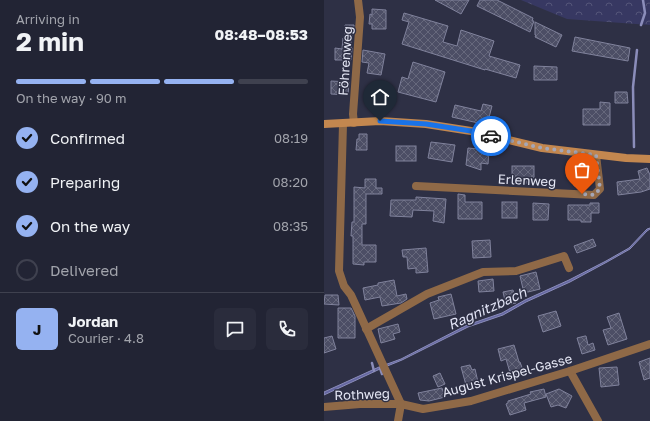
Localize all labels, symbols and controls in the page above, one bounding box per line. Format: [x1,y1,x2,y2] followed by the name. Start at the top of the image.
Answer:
[16,11,80,27] text: Arriving in
[214,25,308,43] text: 08:48–08:53
[16,26,84,57] text: 2 min
[335,26,355,96] street label: Föhrenweg
[363,80,397,121] pin
[369,86,391,108] icon: home
[16,90,127,106] text: On the way · 90 m
[471,116,511,156] courier
[480,125,502,147] icon: car
[16,127,38,149] icon: check
[50,129,125,147] text: Confirmed
[274,130,308,146] text: 08:19
[565,153,599,194] pin
[571,159,593,181] icon: bag
[497,170,557,190] street label: Erlenweg
[16,171,38,193] icon: check
[50,173,120,191] text: Preparing
[273,174,308,190] text: 08:20
[16,215,38,237] icon: check
[50,217,130,235] text: On the way
[273,218,308,234] text: 08:35
[50,261,118,279] text: Delivered
[445,283,530,333] water label: Ragnitzbach
[214,308,256,350] button: chat
[266,308,308,350] button: phone
[68,312,118,330] text: Jordan
[33,320,41,338] text: J
[68,330,144,346] text: Courier · 4.8
[440,350,574,400] street label: August Krispel-Gasse
[334,385,390,403] street label: Rothweg

